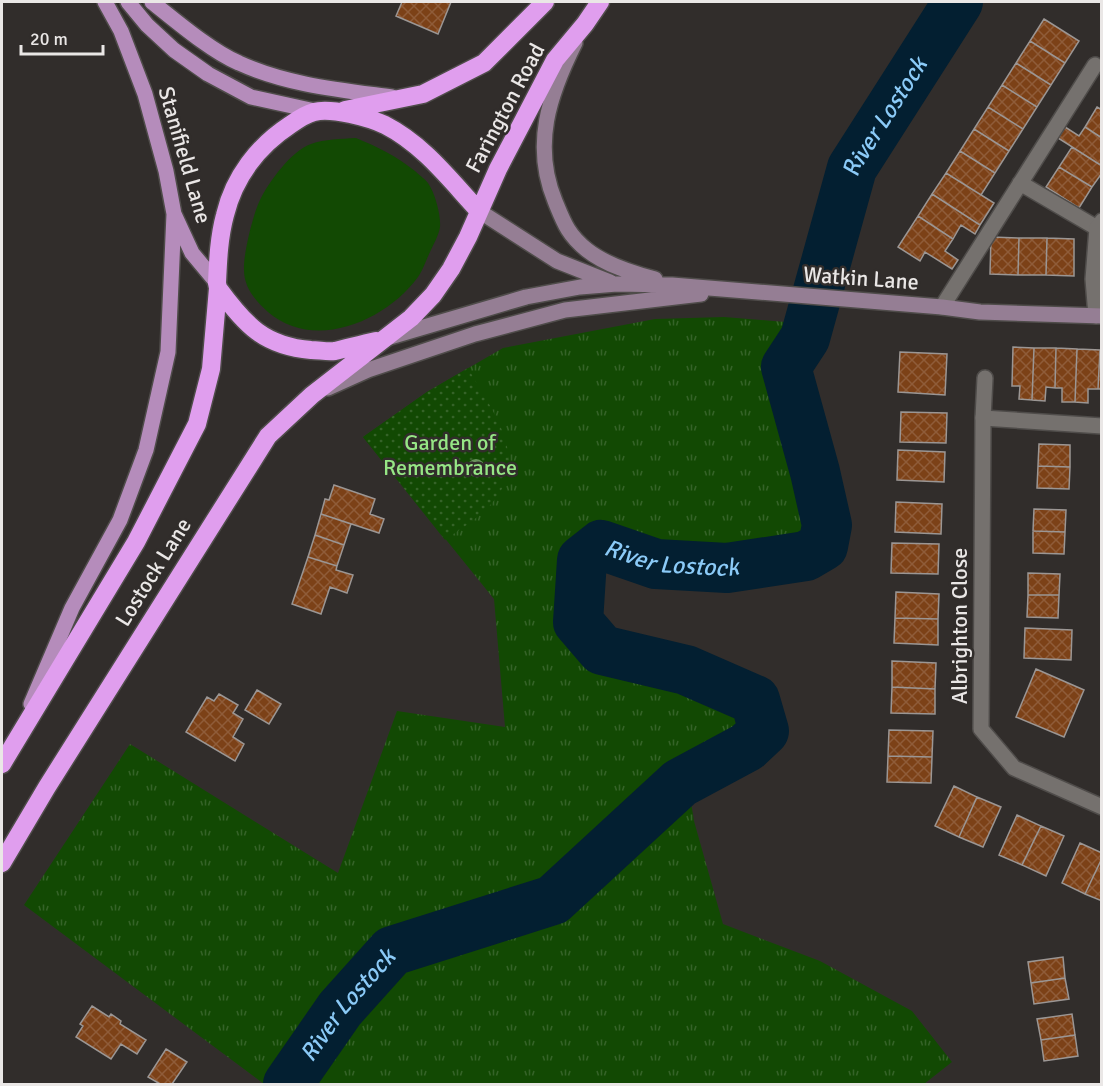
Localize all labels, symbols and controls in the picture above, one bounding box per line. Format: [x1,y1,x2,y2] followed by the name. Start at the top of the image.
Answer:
[21,18,104,56] scale bar
[30,28,68,50] text: 20 m
[460,39,550,177] street label: Farington Road
[835,50,935,180] water label: River Lostock
[153,84,217,226] street label: Stanifield Lane
[802,260,920,296] street label: Watkin Lane
[383,429,517,481] park label: Garden of Remembrance
[109,513,197,631] street label: Lostock Lane
[600,532,743,583] water label: River Lostock
[946,548,973,704] street label: Albrighton Close
[293,941,403,1067] water label: River Lostock

